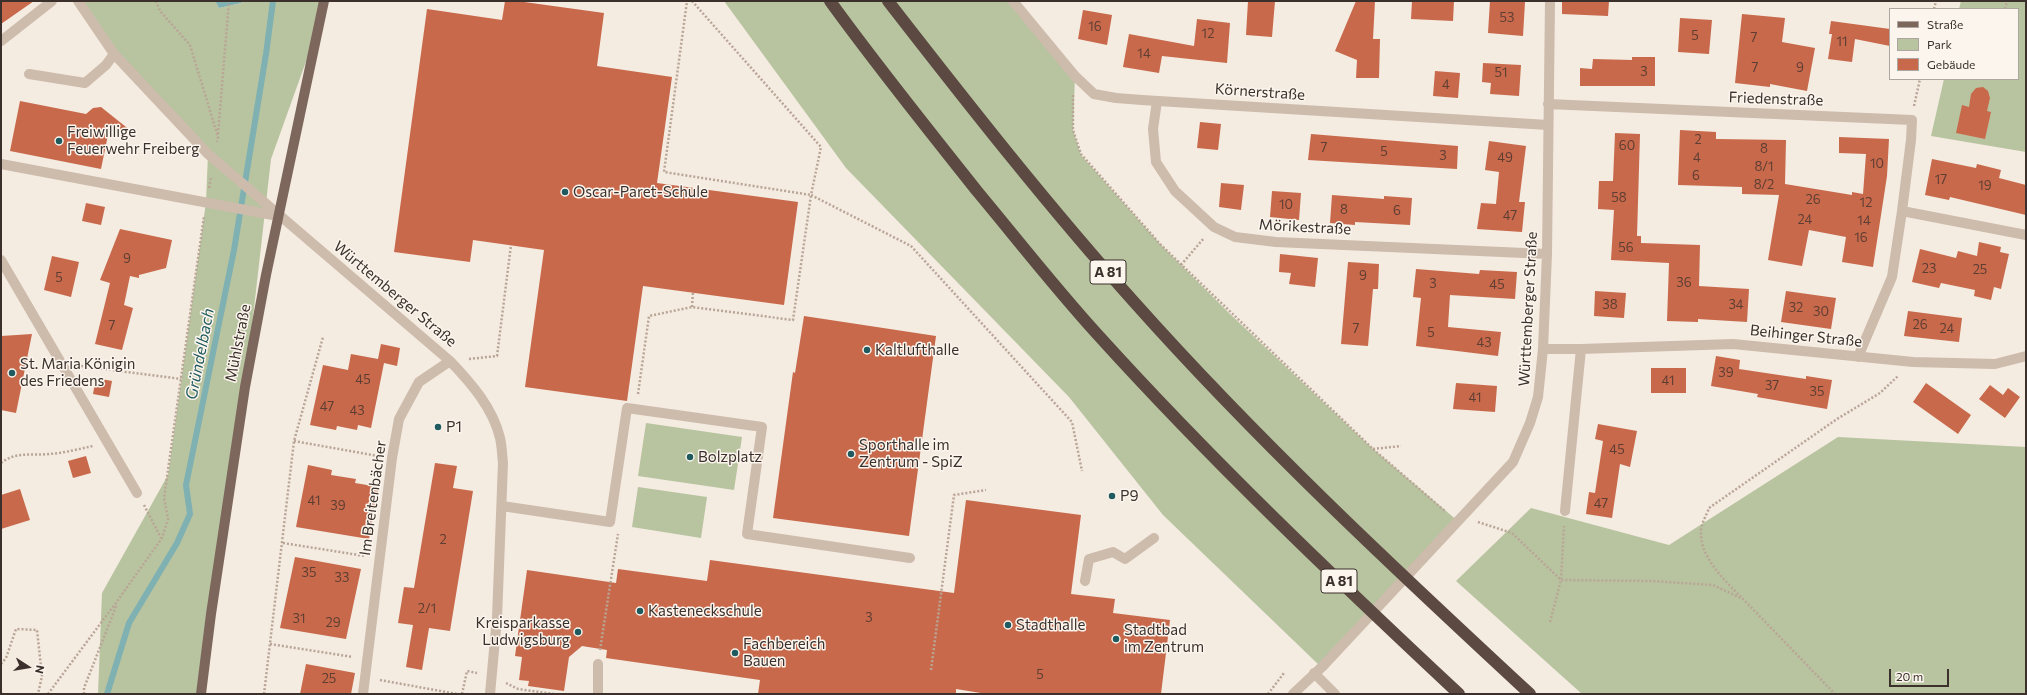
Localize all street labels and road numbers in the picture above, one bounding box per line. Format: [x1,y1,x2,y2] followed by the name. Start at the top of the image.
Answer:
[1214,80,1306,104] street label: Körnerstraße
[1728,88,1824,110] street label: Friedenstraße
[1258,216,1352,238] street label: Mörikestraße
[1515,231,1541,387] street label: Württemberger Straße
[330,237,460,351] street label: Württemberger Straße
[1090,260,1126,284] road number: A 81
[222,303,254,383] street label: Mühlstraße
[1749,321,1863,351] street label: Beihinger Straße
[356,439,390,557] street label: Im Breitenbächer
[1321,569,1357,593] road number: A 81

